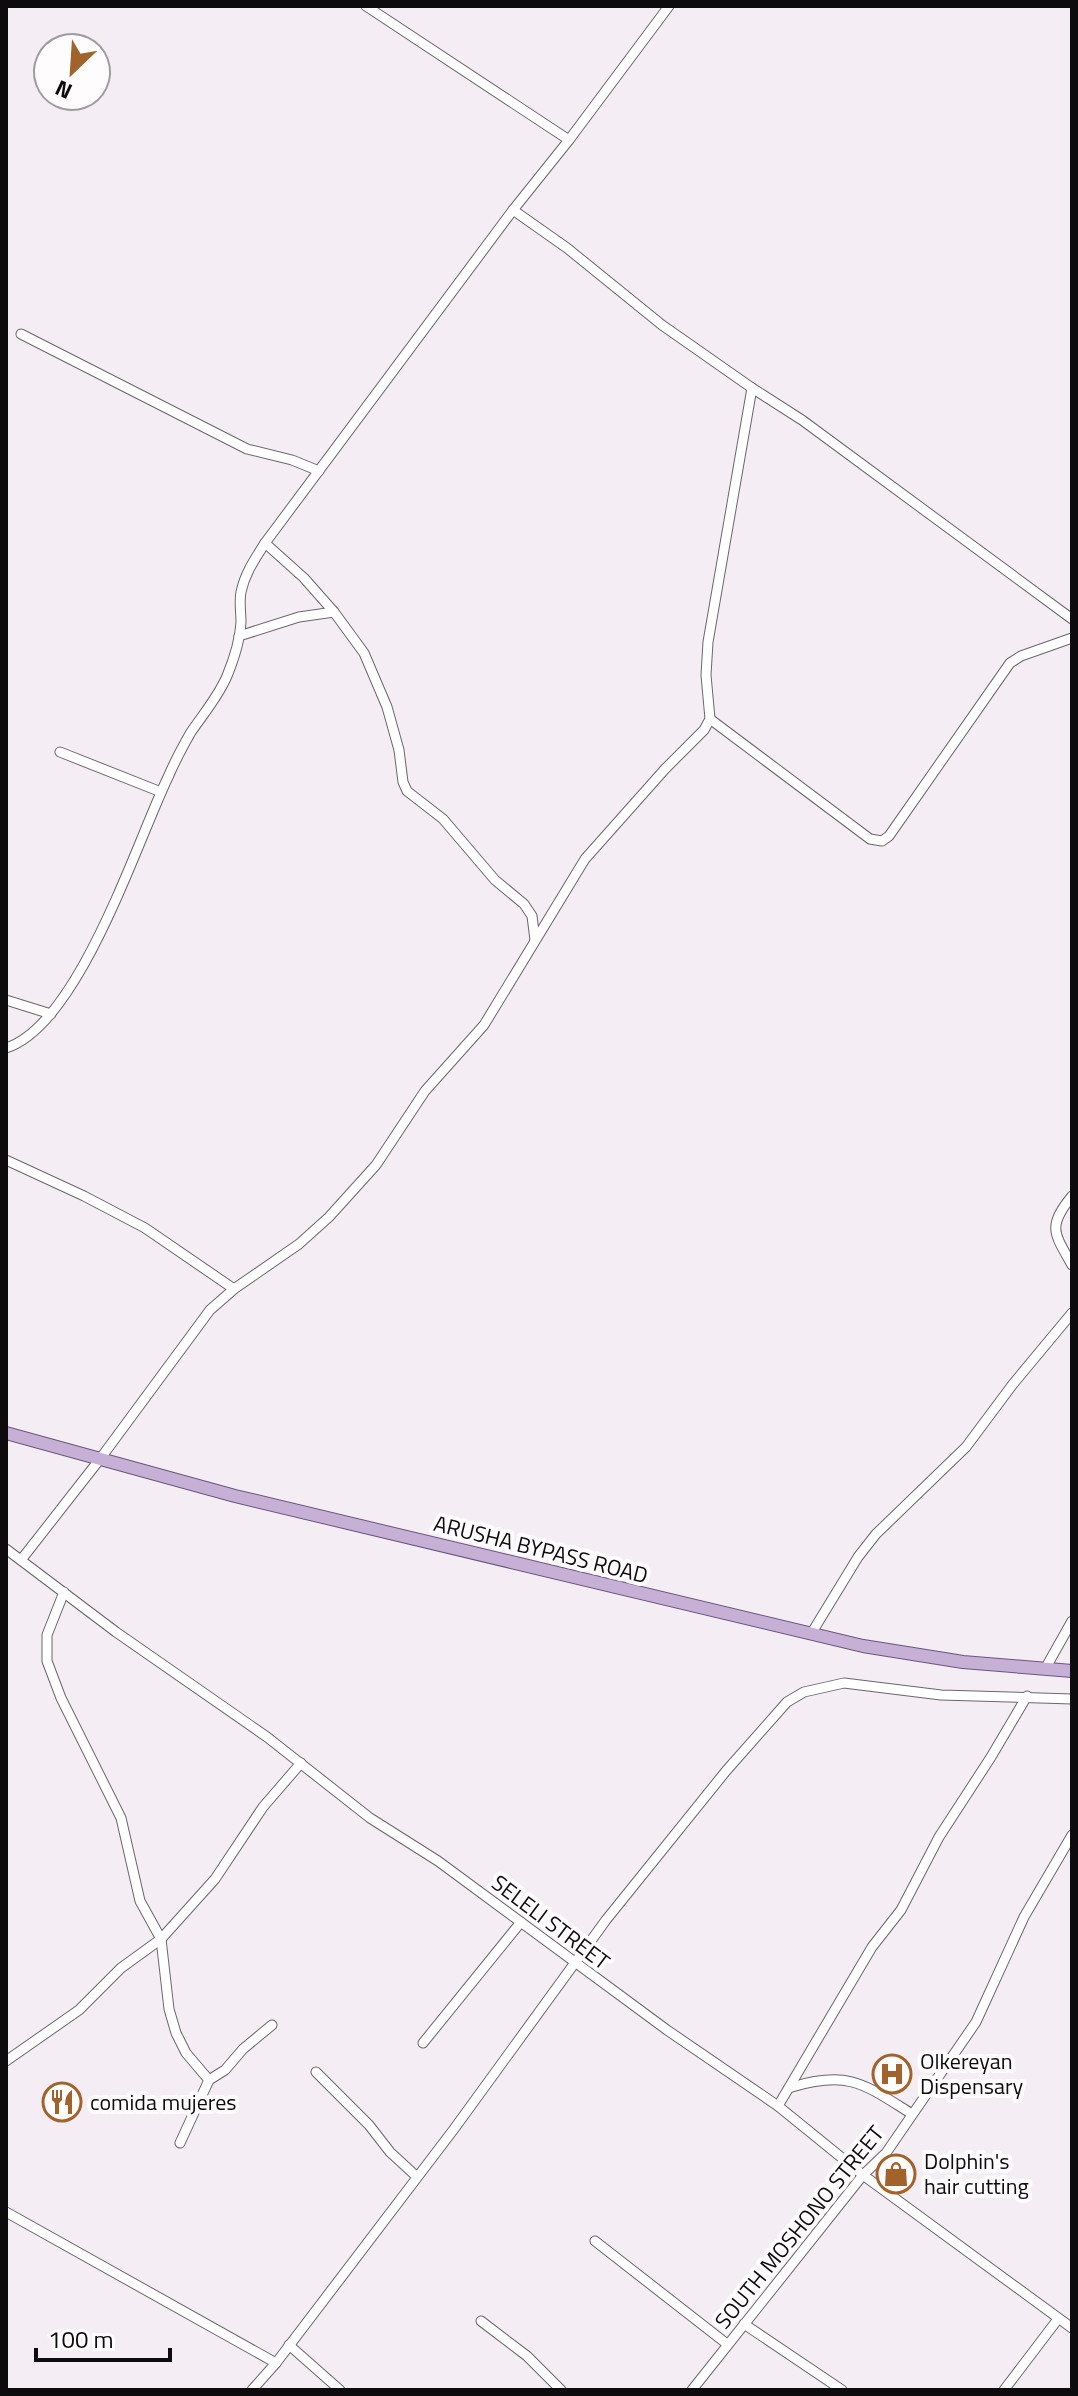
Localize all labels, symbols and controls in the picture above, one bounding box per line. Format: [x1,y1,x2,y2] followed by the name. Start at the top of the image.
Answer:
[32,32,112,112] north arrow
[49,71,78,109] text: N
[430,1506,652,1592] street label: ARUSHA BYPASS ROAD
[485,1866,618,1978] street label: SELELI STREET
[920,2044,1024,2103] place label: Olkereyan Dispensary
[871,2053,913,2095] hospital icon: Olkereyan Dispensary
[41,2081,83,2123] restaurant icon: comida mujeres
[90,2085,237,2119] place label: comida mujeres
[706,2118,892,2336] street label: SOUTH MOSHONO STREET
[924,2144,1029,2203] place label: Dolphin's hair cutting
[875,2153,917,2195] shop icon: Dolphin's hair cutting
[36,2312,170,2362] scale bar
[48,2321,114,2357] text: 100 m

